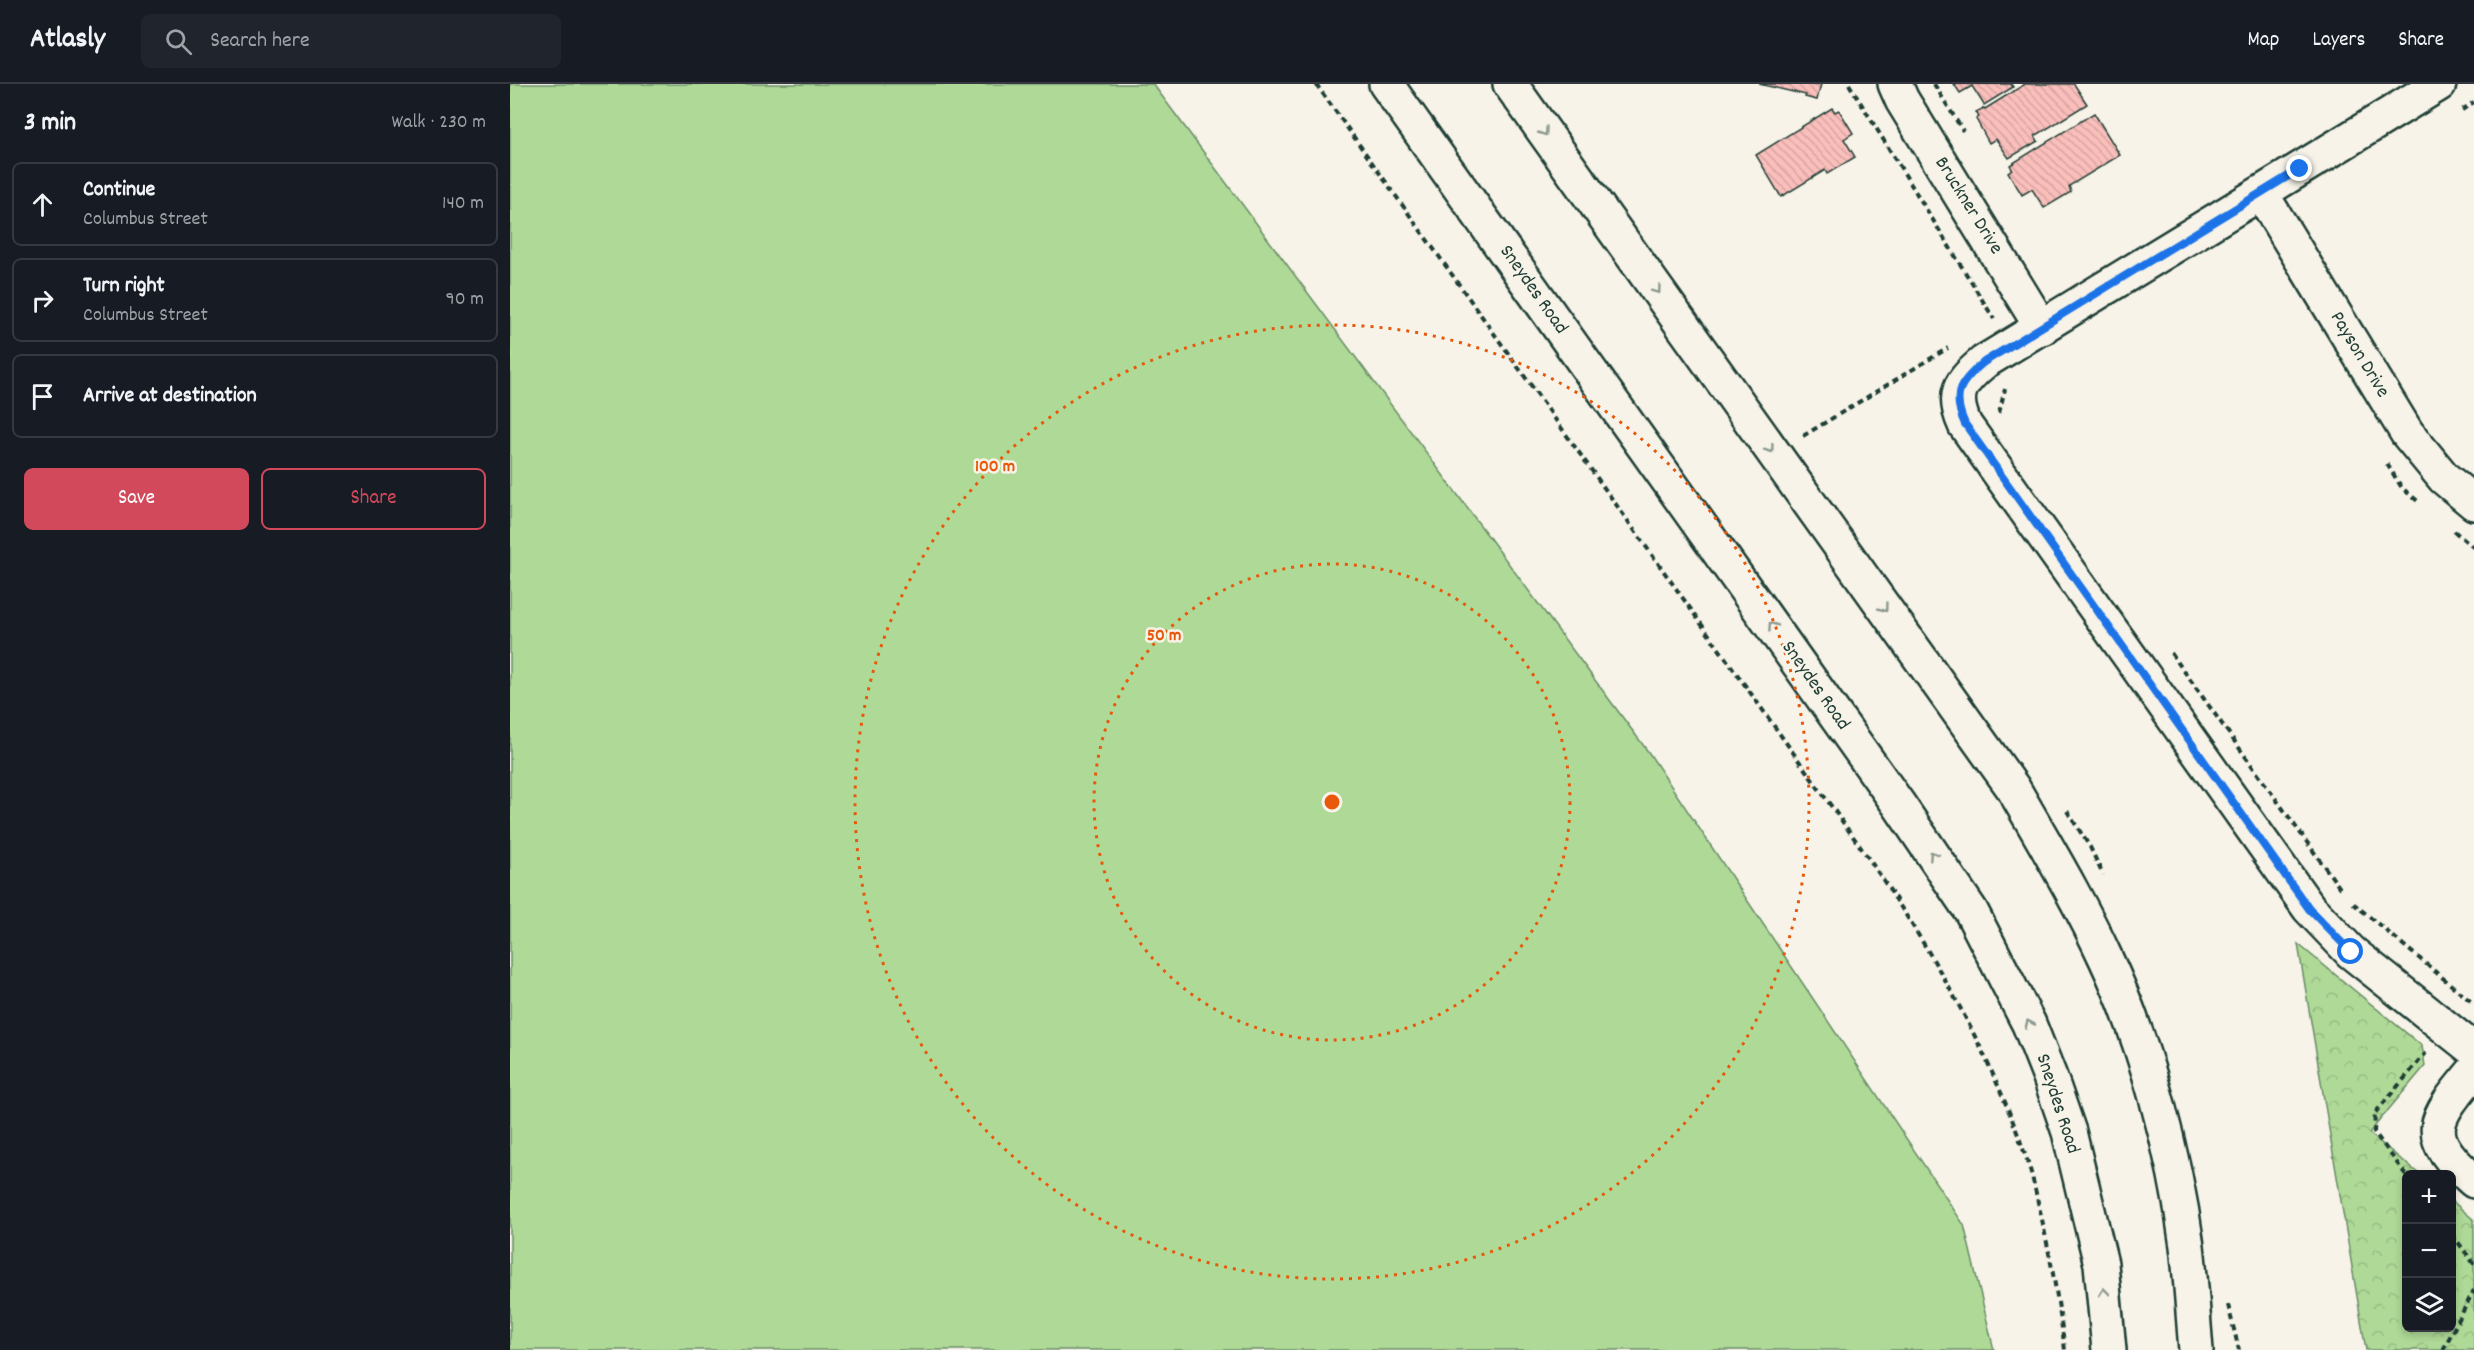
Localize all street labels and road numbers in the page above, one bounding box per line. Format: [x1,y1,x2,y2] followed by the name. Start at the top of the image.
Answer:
[1927,152,2009,260] street label: Bruckner Drive
[1492,240,1574,340] street label: Sneydes Road
[2322,307,2396,404] street label: Payson Drive
[1774,636,1856,736] street label: Sneydes Road
[2028,1050,2086,1158] street label: Sneydes Road

